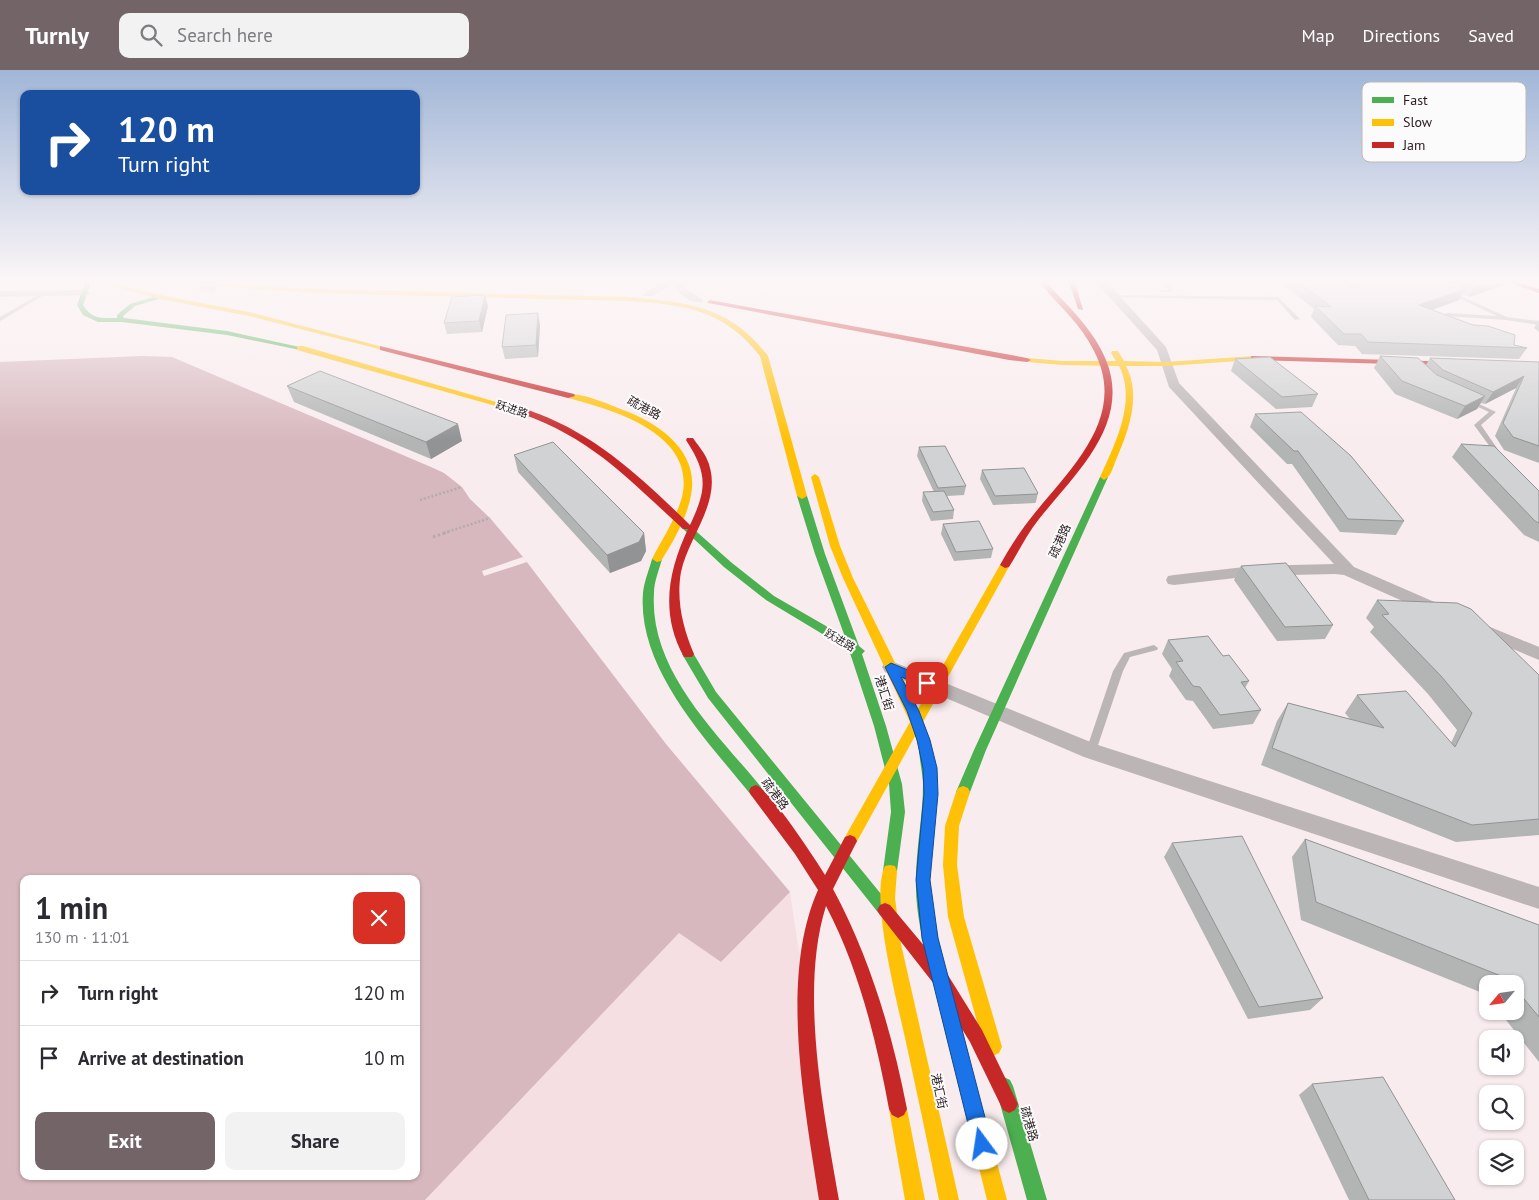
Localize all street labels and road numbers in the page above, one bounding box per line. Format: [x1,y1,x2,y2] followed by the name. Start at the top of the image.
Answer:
[625,392,664,423] street label: 疏港路
[494,397,530,421] street label: 跃进路
[1045,521,1074,560] street label: 疏港路
[822,626,858,654] street label: 跃进路
[872,673,897,712] street label: 港汇街
[758,775,792,812] street label: 疏港路
[928,1072,951,1110] street label: 港汇街
[1017,1104,1042,1143] street label: 疏港路

